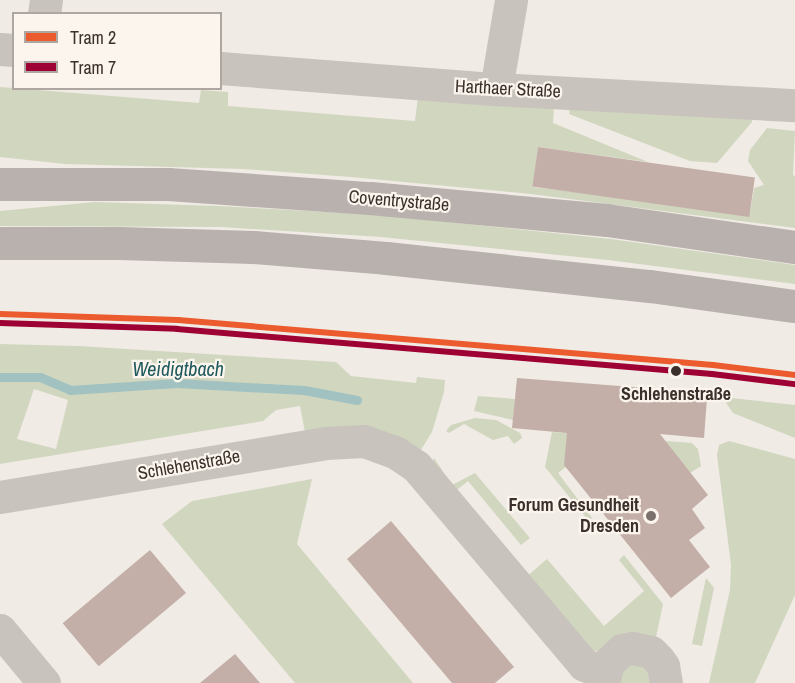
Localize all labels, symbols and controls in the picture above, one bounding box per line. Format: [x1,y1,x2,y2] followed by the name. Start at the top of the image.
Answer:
[12,12,222,90] legend
[70,25,116,50] text: Tram 2
[70,55,116,80] text: Tram 7
[455,75,561,103] street label: Harthaer Straße
[348,186,450,216] street label: Coventrystraße
[132,356,224,380] water label: Weidigtbach
[667,362,685,380] marker: Schlehenstraße
[621,383,731,405] place label: Schlehenstraße
[136,445,242,485] street label: Schlehenstraße
[509,495,639,538] place label: Forum Gesundheit Dresden
[644,509,658,523] marker: Forum Gesundheit Dresden

